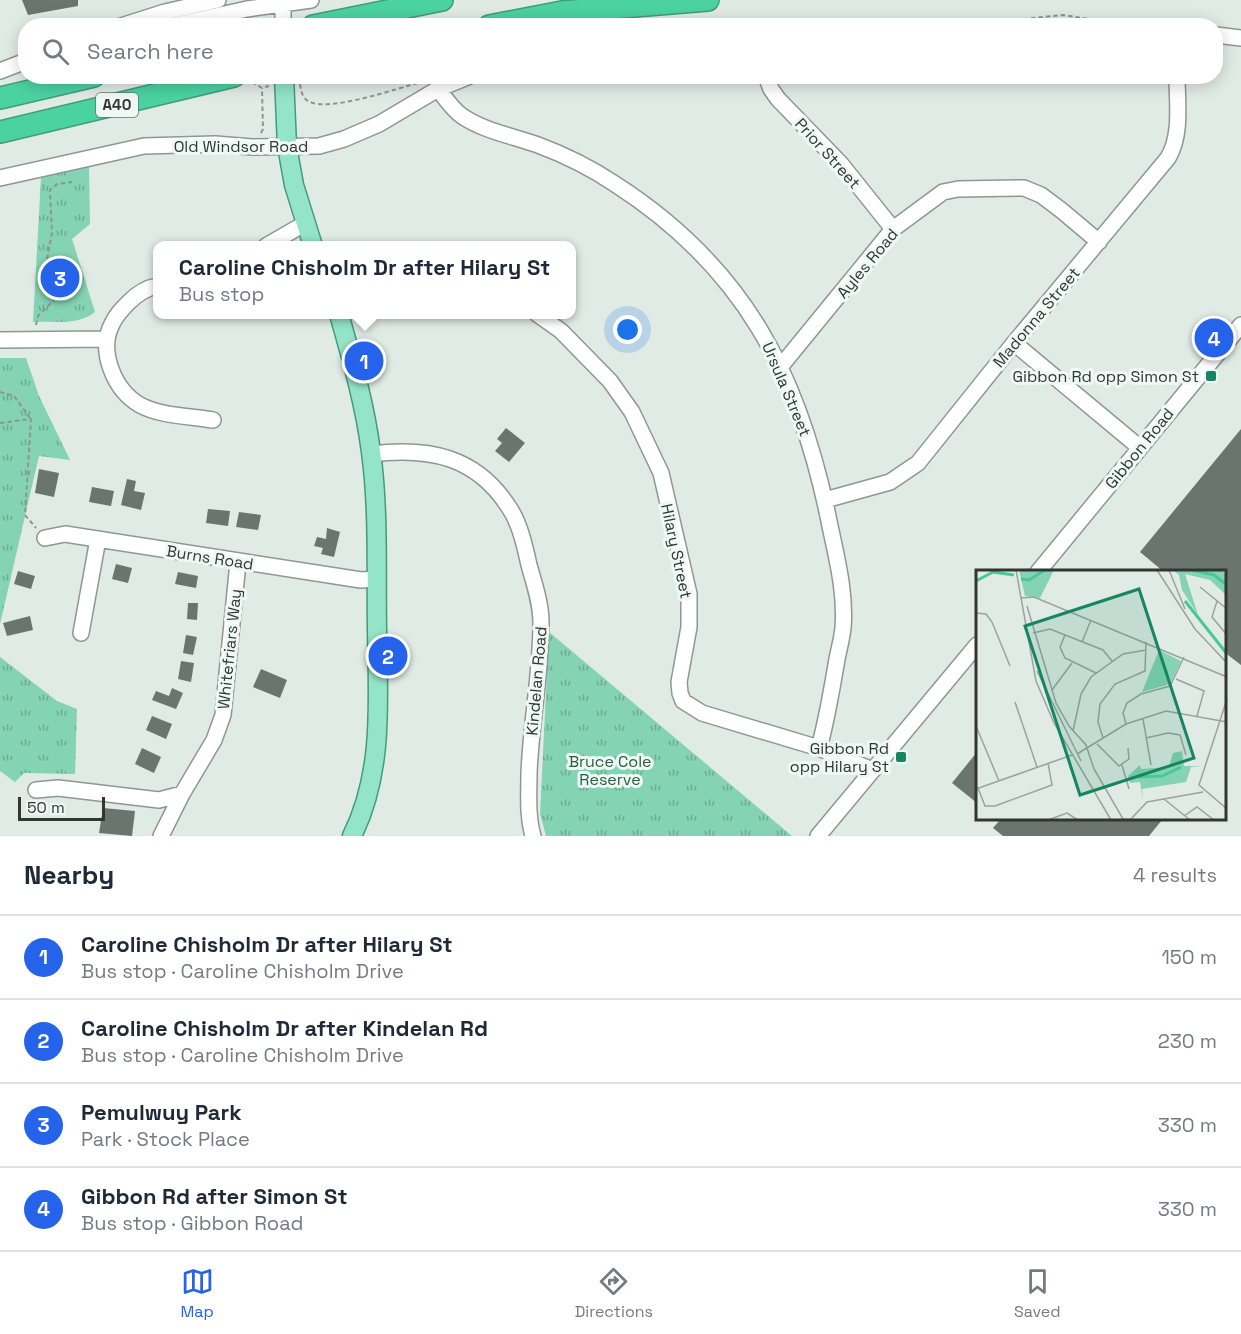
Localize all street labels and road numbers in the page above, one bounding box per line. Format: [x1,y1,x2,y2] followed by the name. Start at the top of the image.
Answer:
[96,93,138,117] road number: A40
[790,113,865,193] street label: Prior Street
[174,136,308,157] street label: Old Windsor Road
[832,224,903,303] street label: Ayles Road
[988,263,1085,372] street label: Madonna Street
[757,339,816,440] street label: Ursula Street
[1100,404,1178,493] street label: Gibbon Road
[656,502,697,600] street label: Hilary Street
[165,540,255,575] street label: Burns Road
[213,588,246,710] street label: Whitefriars Way
[521,626,552,737] street label: Kindelan Road

